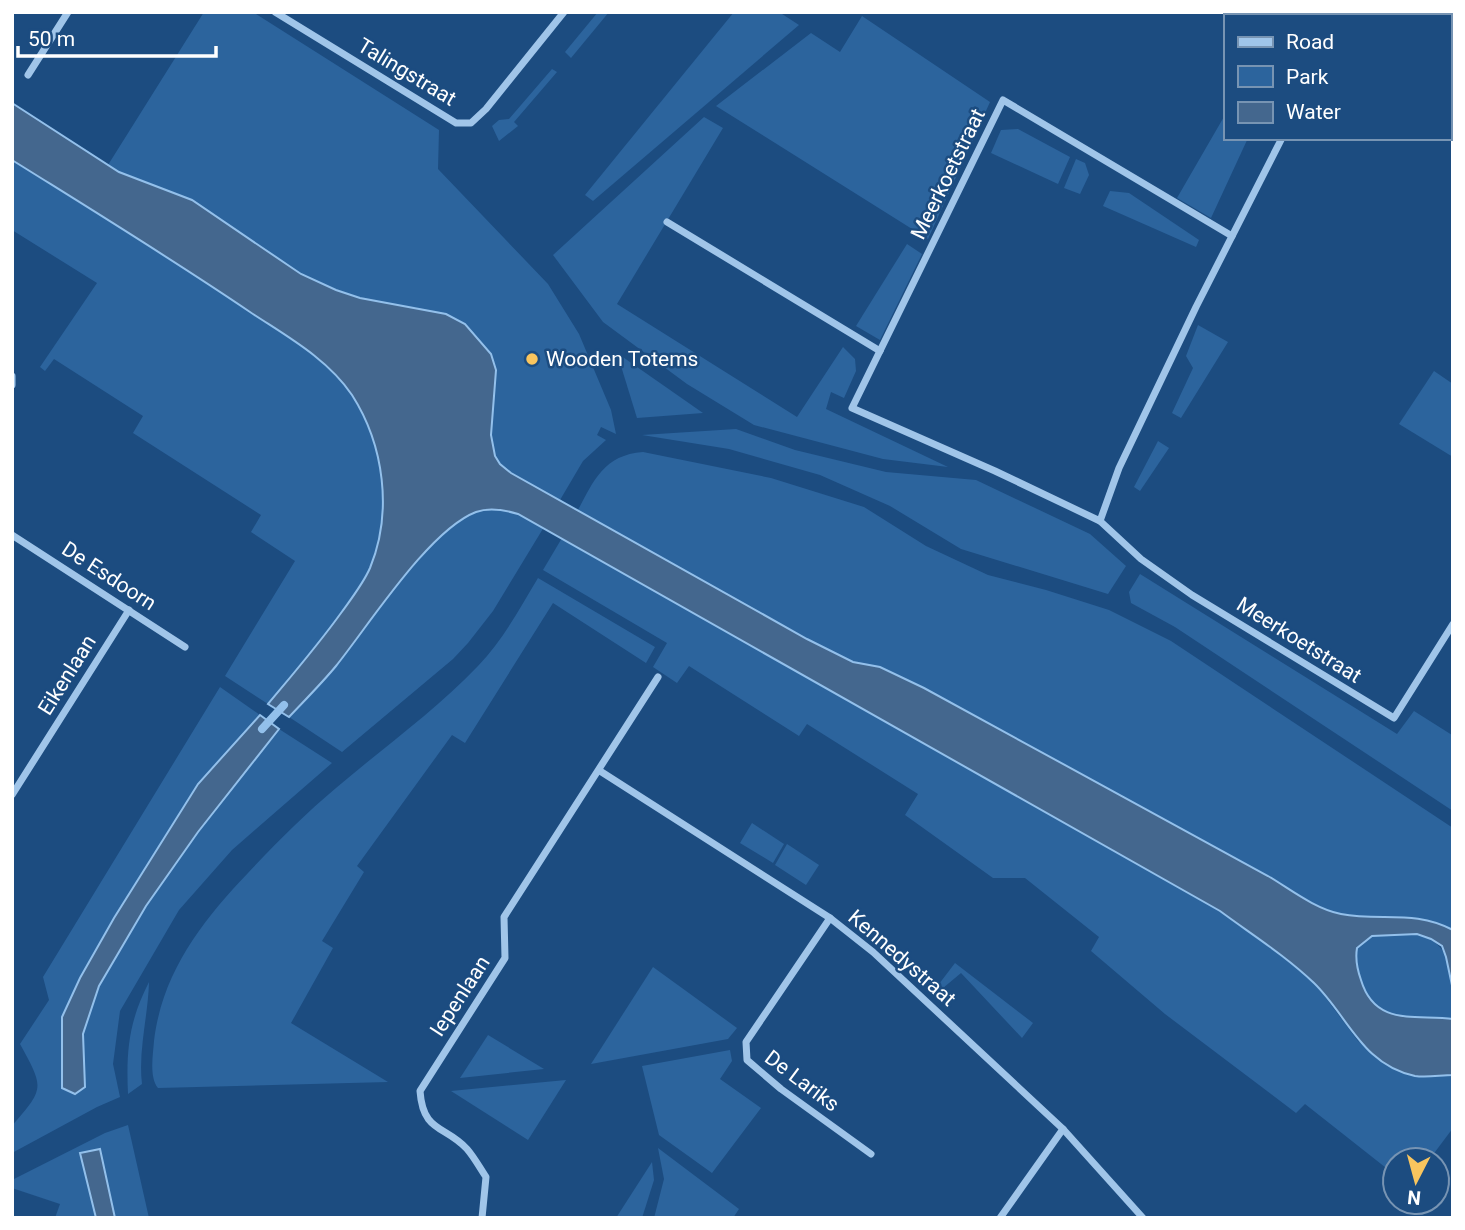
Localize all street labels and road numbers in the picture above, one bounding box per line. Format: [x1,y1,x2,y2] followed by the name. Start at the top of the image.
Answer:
[353,33,461,111] street label: Talingstraat
[906,105,990,243] street label: Meerkoetstraat
[57,537,161,615] street label: De Esdoorn
[1232,592,1366,688] street label: Meerkoetstraat
[33,631,101,719] street label: Eikenlaan
[843,905,961,1011] street label: Kennedystraat
[425,951,495,1041] street label: Iepenlaan
[760,1045,844,1117] street label: De Lariks

